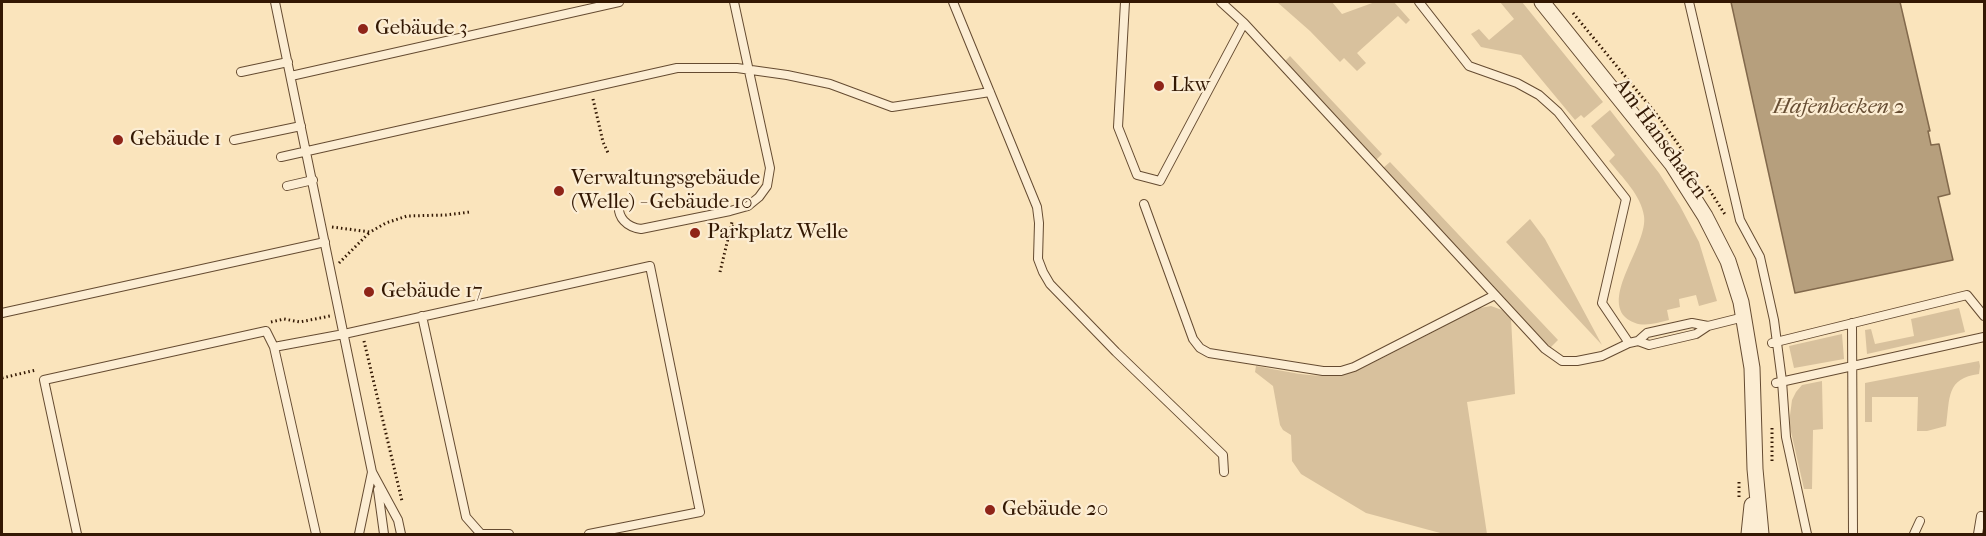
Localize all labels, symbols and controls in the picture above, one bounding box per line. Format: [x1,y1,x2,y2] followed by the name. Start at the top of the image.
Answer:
[375,16,468,42] place label: Gebäude 3
[356,22,370,36] marker: Gebäude 3
[1171,73,1210,99] place label: Lkw
[1608,74,1712,204] street label: Am Hansehafen
[1152,79,1166,93] marker: Lkw
[1773,95,1905,121] water label: Hafenbecken 2
[130,127,222,153] place label: Gebäude 1
[111,133,125,147] marker: Gebäude 1
[571,166,760,216] place label: Verwaltungsgebäude (Welle) - Gebäude 10
[552,184,566,198] marker: Verwaltungsgebäude (Welle) - Gebäude 10
[707,220,848,246] place label: Parkplatz Welle
[688,226,702,240] marker: Parkplatz Welle
[381,279,483,305] place label: Gebäude 17
[362,285,376,299] marker: Gebäude 17
[1002,497,1108,523] place label: Gebäude 20
[983,503,997,517] marker: Gebäude 20

